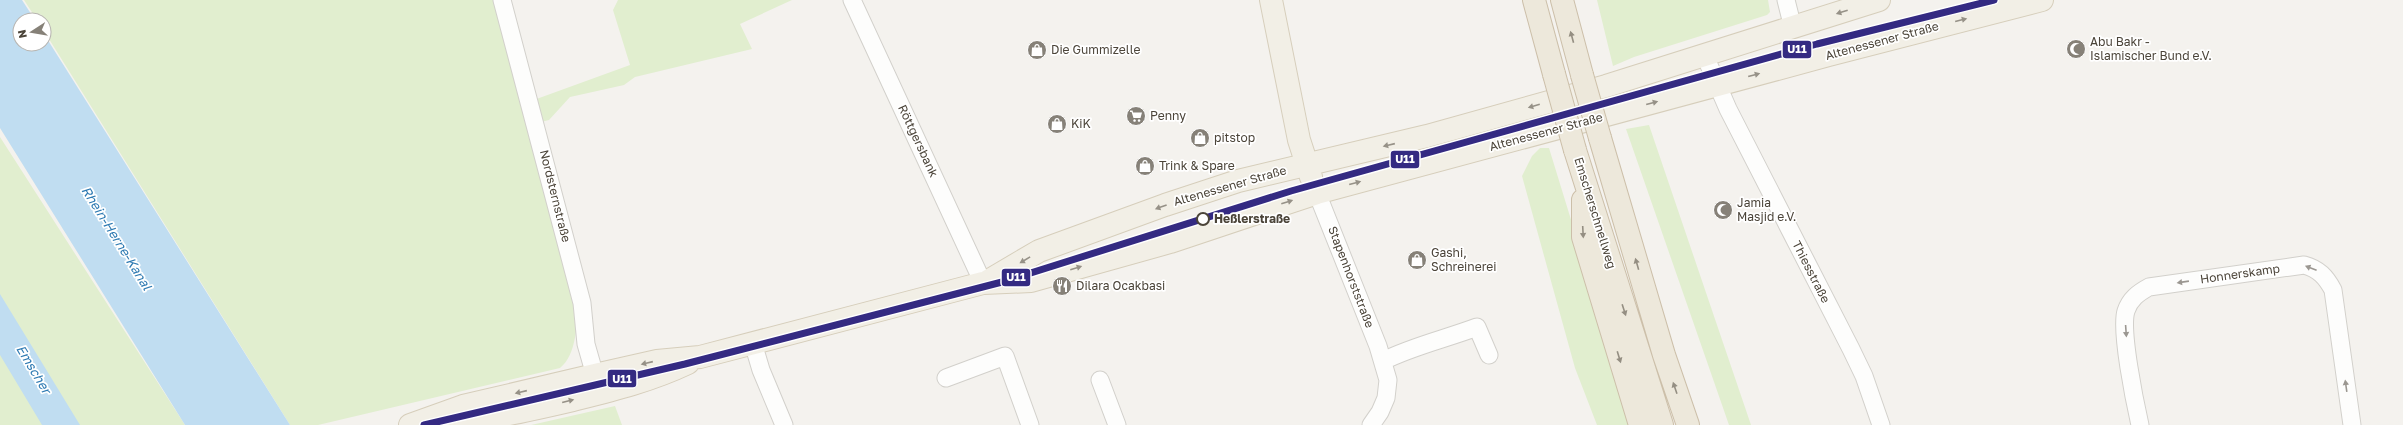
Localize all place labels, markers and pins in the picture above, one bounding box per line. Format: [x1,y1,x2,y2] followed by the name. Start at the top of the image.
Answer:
[2090,34,2212,63] place label: Abu Bakr - Islamischer Bund e.V.
[2065,38,2087,60] mosque icon: Abu Bakr - Islamischer Bund e.V.
[1026,39,1048,61] shop icon: Die Gummizelle
[1051,42,1140,57] place label: Die Gummizelle
[1125,105,1147,127] supermarket icon: Penny
[1150,108,1186,123] place label: Penny
[1046,113,1068,135] shop icon: KiK
[1071,116,1091,131] place label: KiK
[1189,127,1211,149] shop icon: pitstop
[1214,130,1255,145] place label: pitstop
[1134,155,1156,177] shop icon: Trink & Spare
[1159,158,1235,173] place label: Trink & Spare
[1737,195,1796,224] place label: Jamia Masjid e.V.
[1712,199,1734,221] mosque icon: Jamia Masjid e.V.
[1214,211,1290,226] place label: Heßlerstraße
[1196,212,1210,226] marker: Heßlerstraße
[1431,245,1496,274] place label: Gashi, Schreinerei
[1406,249,1428,271] shop icon: Gashi, Schreinerei
[1051,275,1073,297] restaurant icon: Dilara Ocakbasi
[1076,278,1165,293] place label: Dilara Ocakbasi

